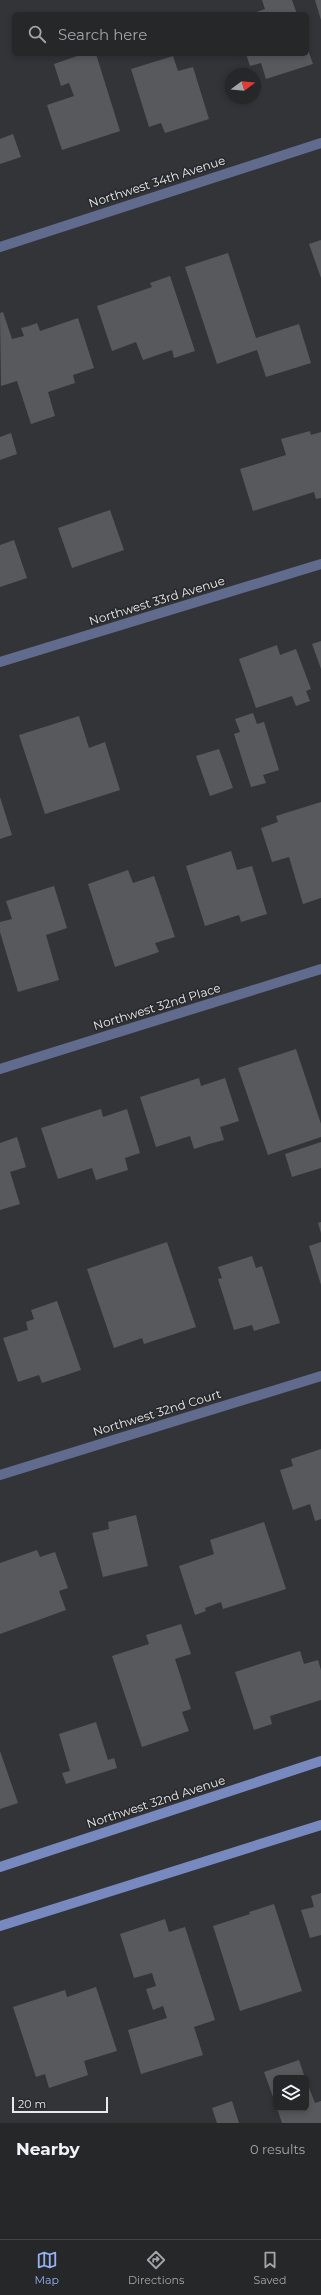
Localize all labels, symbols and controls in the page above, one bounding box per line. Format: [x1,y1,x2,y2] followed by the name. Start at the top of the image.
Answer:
[12,12,309,56] search box
[26,23,48,45] icon: search
[58,25,147,44] text: Search here
[225,68,261,104] north arrow
[87,152,227,211] street label: Northwest 34th Avenue
[87,573,227,628] street label: Northwest 33rd Avenue
[91,980,222,1033] street label: Northwest 32nd Place
[91,1386,223,1439] street label: Northwest 32nd Court
[85,1772,227,1831] street label: Northwest 32nd Avenue
[273,2075,309,2111] map controls
[273,2075,309,2111] button: layers
[12,2095,108,2114] scale bar
[18,2097,46,2111] text: 20 m
[16,2139,80,2159] text: Nearby
[250,2141,305,2157] text: 0 results
[35,2249,59,2287] tab: Map
[128,2249,184,2287] tab: Directions
[253,2249,286,2287] tab: Saved

